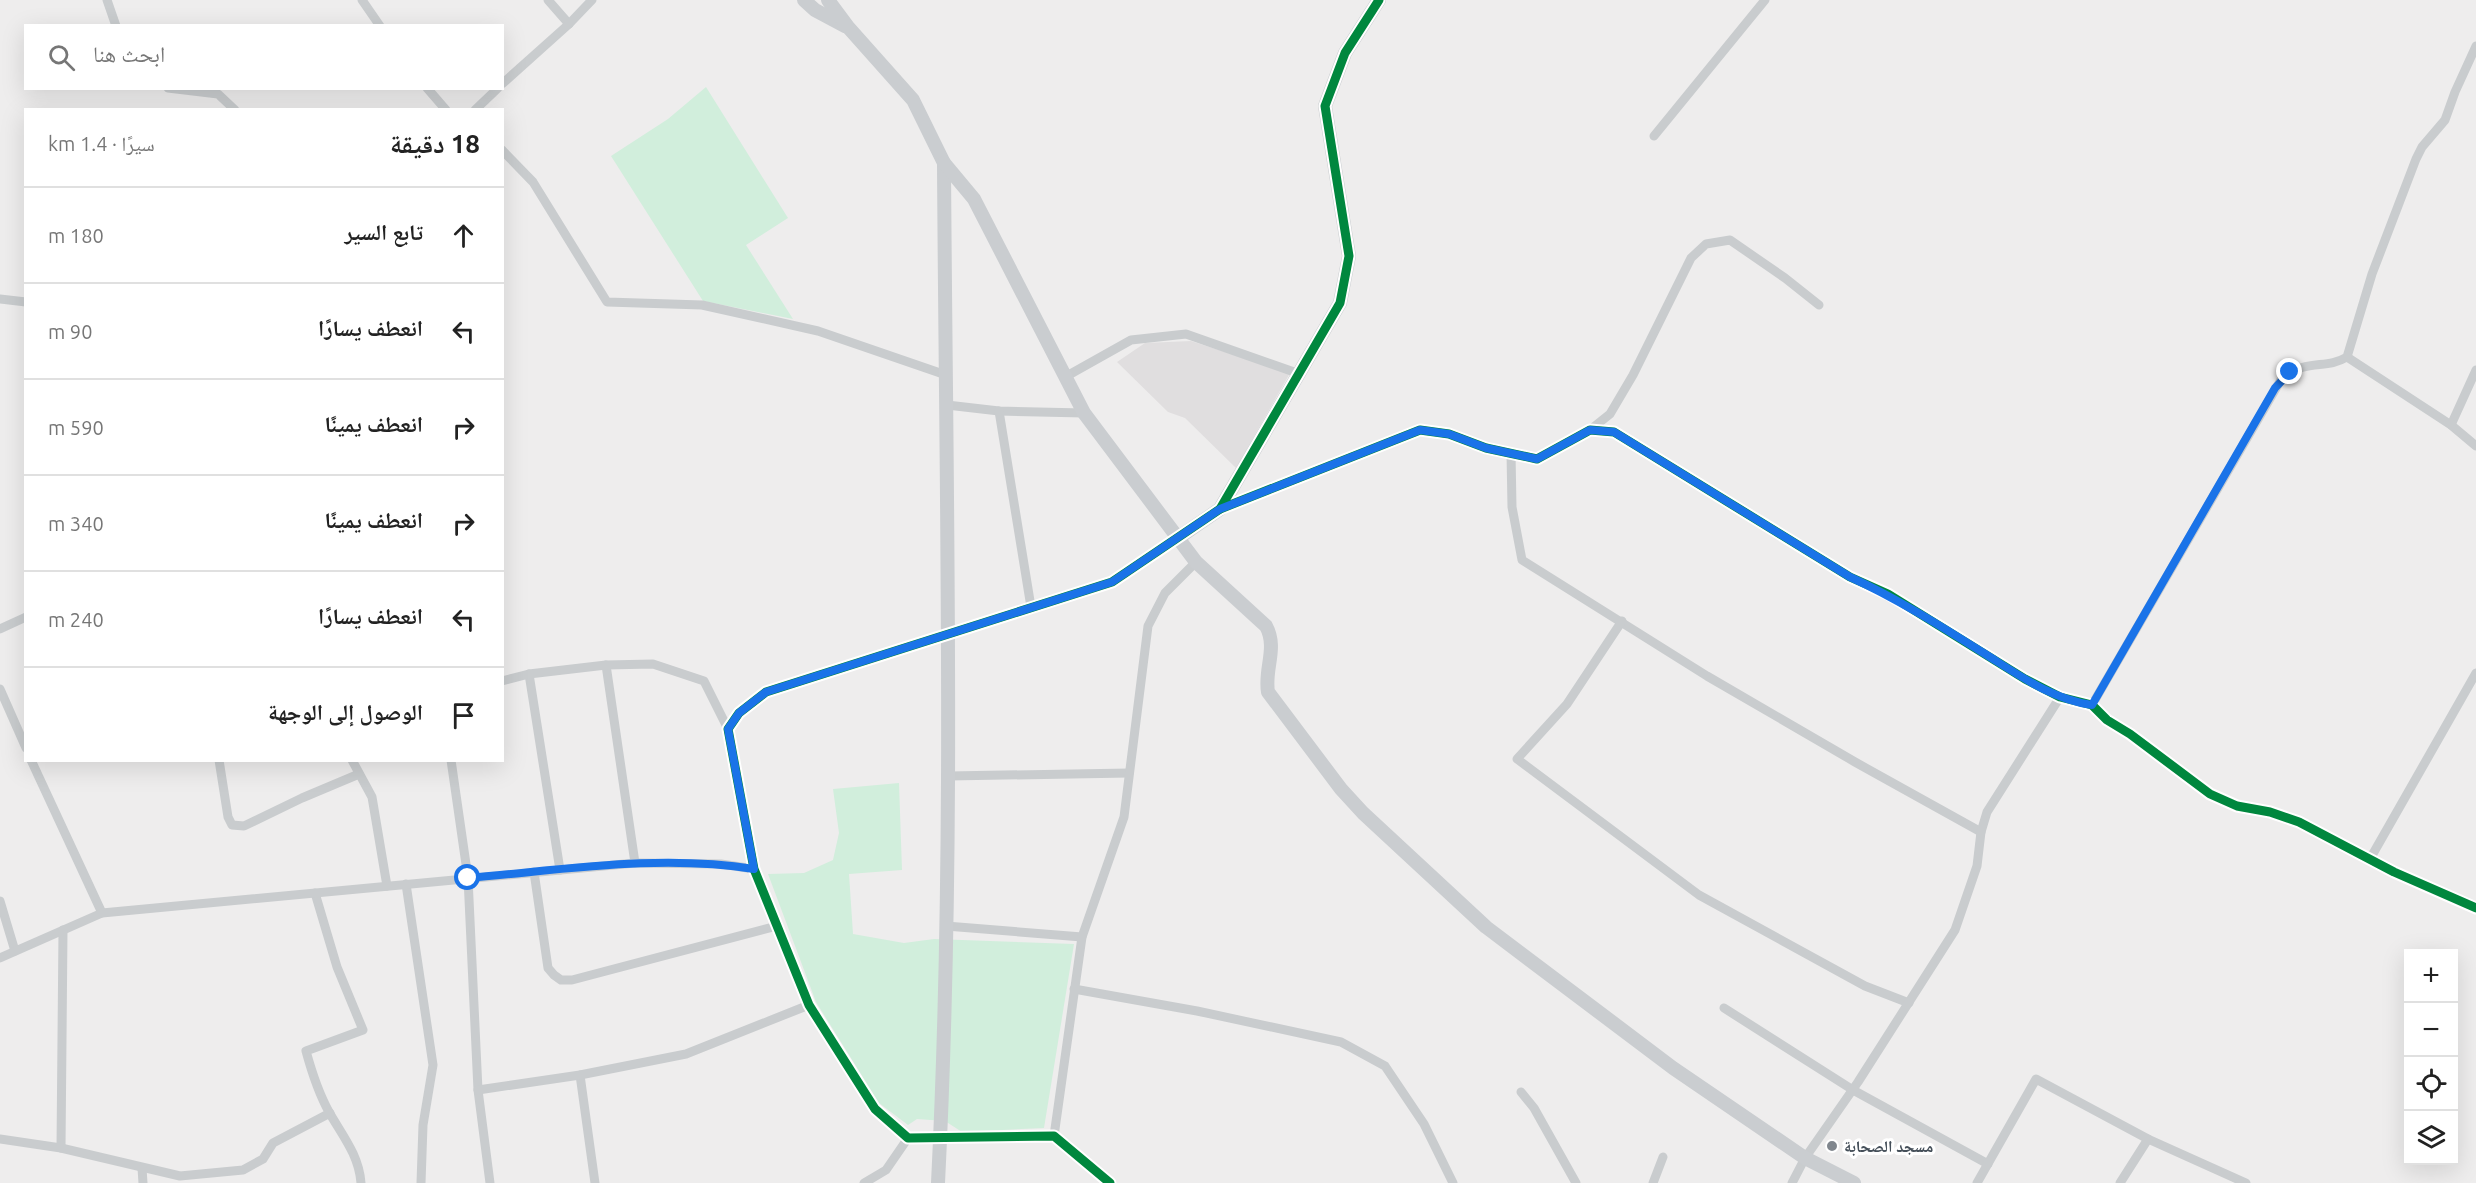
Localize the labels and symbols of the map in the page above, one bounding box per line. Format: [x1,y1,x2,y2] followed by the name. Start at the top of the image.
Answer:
[2276,358,2302,384] route end
[454,864,480,890] route start
[1844,1137,1933,1156] place label: مسجد الصحابة
[1825,1139,1839,1153] marker: مسجد الصحابة

